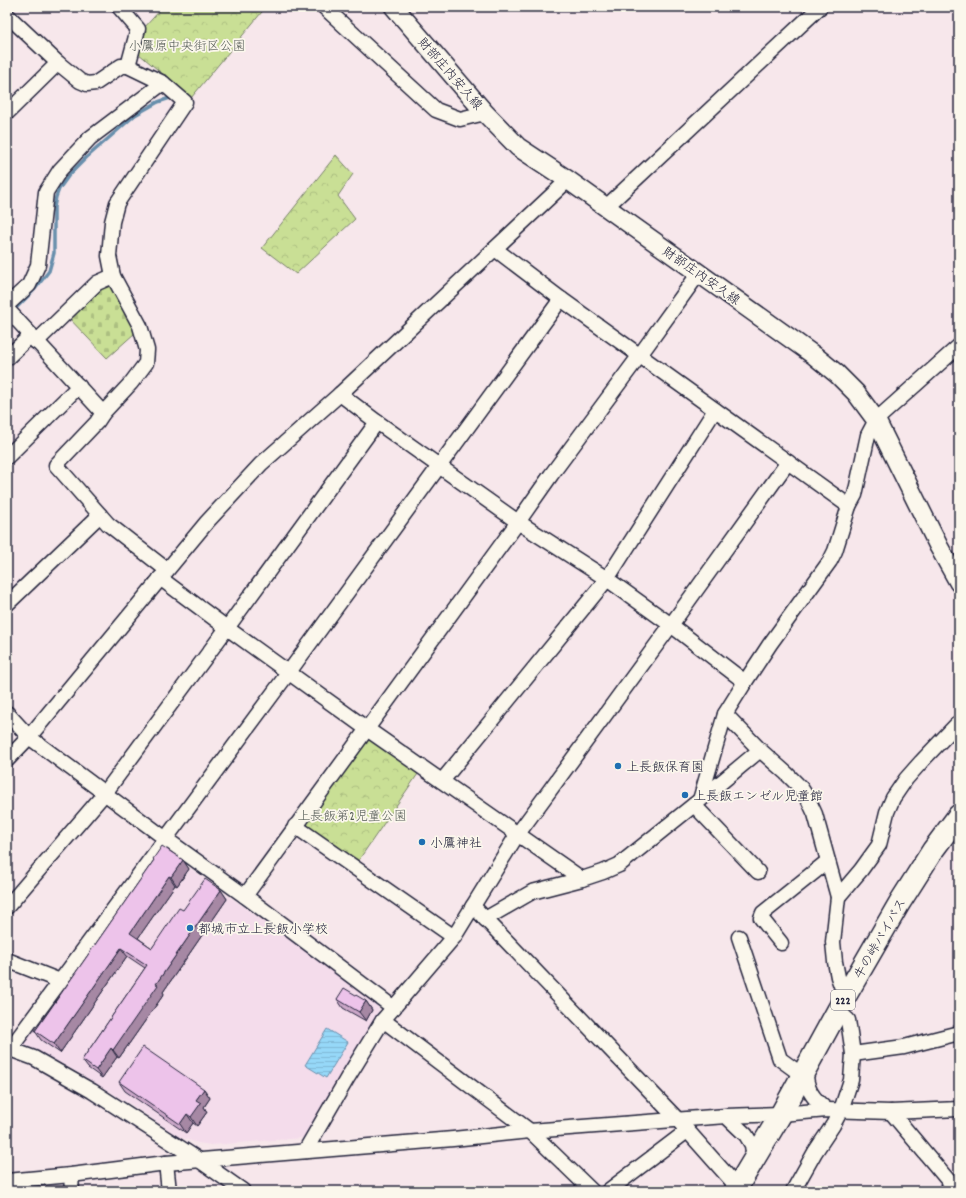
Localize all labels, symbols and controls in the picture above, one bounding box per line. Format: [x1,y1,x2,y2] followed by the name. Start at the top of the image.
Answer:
[412,34,487,116] street label: 財部庄内安久線
[128,38,246,57] park label: 小鷹原中央街区公園
[658,243,744,311] street label: 財部庄内安久線
[626,759,704,778] place label: 上長飯保育園
[613,761,623,771] marker: 上長飯保育園
[693,788,823,807] place label: 上長飯エンゼル児童館
[680,790,690,800] marker: 上長飯エンゼル児童館
[297,808,407,827] park label: 上長飯第2児童公園
[430,835,482,854] place label: 小鷹神社
[417,837,427,847] marker: 小鷹神社
[850,895,912,983] street label: 牛の峠バイパス
[198,921,328,940] place label: 都城市立上長飯小学校
[185,923,195,933] marker: 都城市立上長飯小学校
[831,990,855,1010] road number: 222

